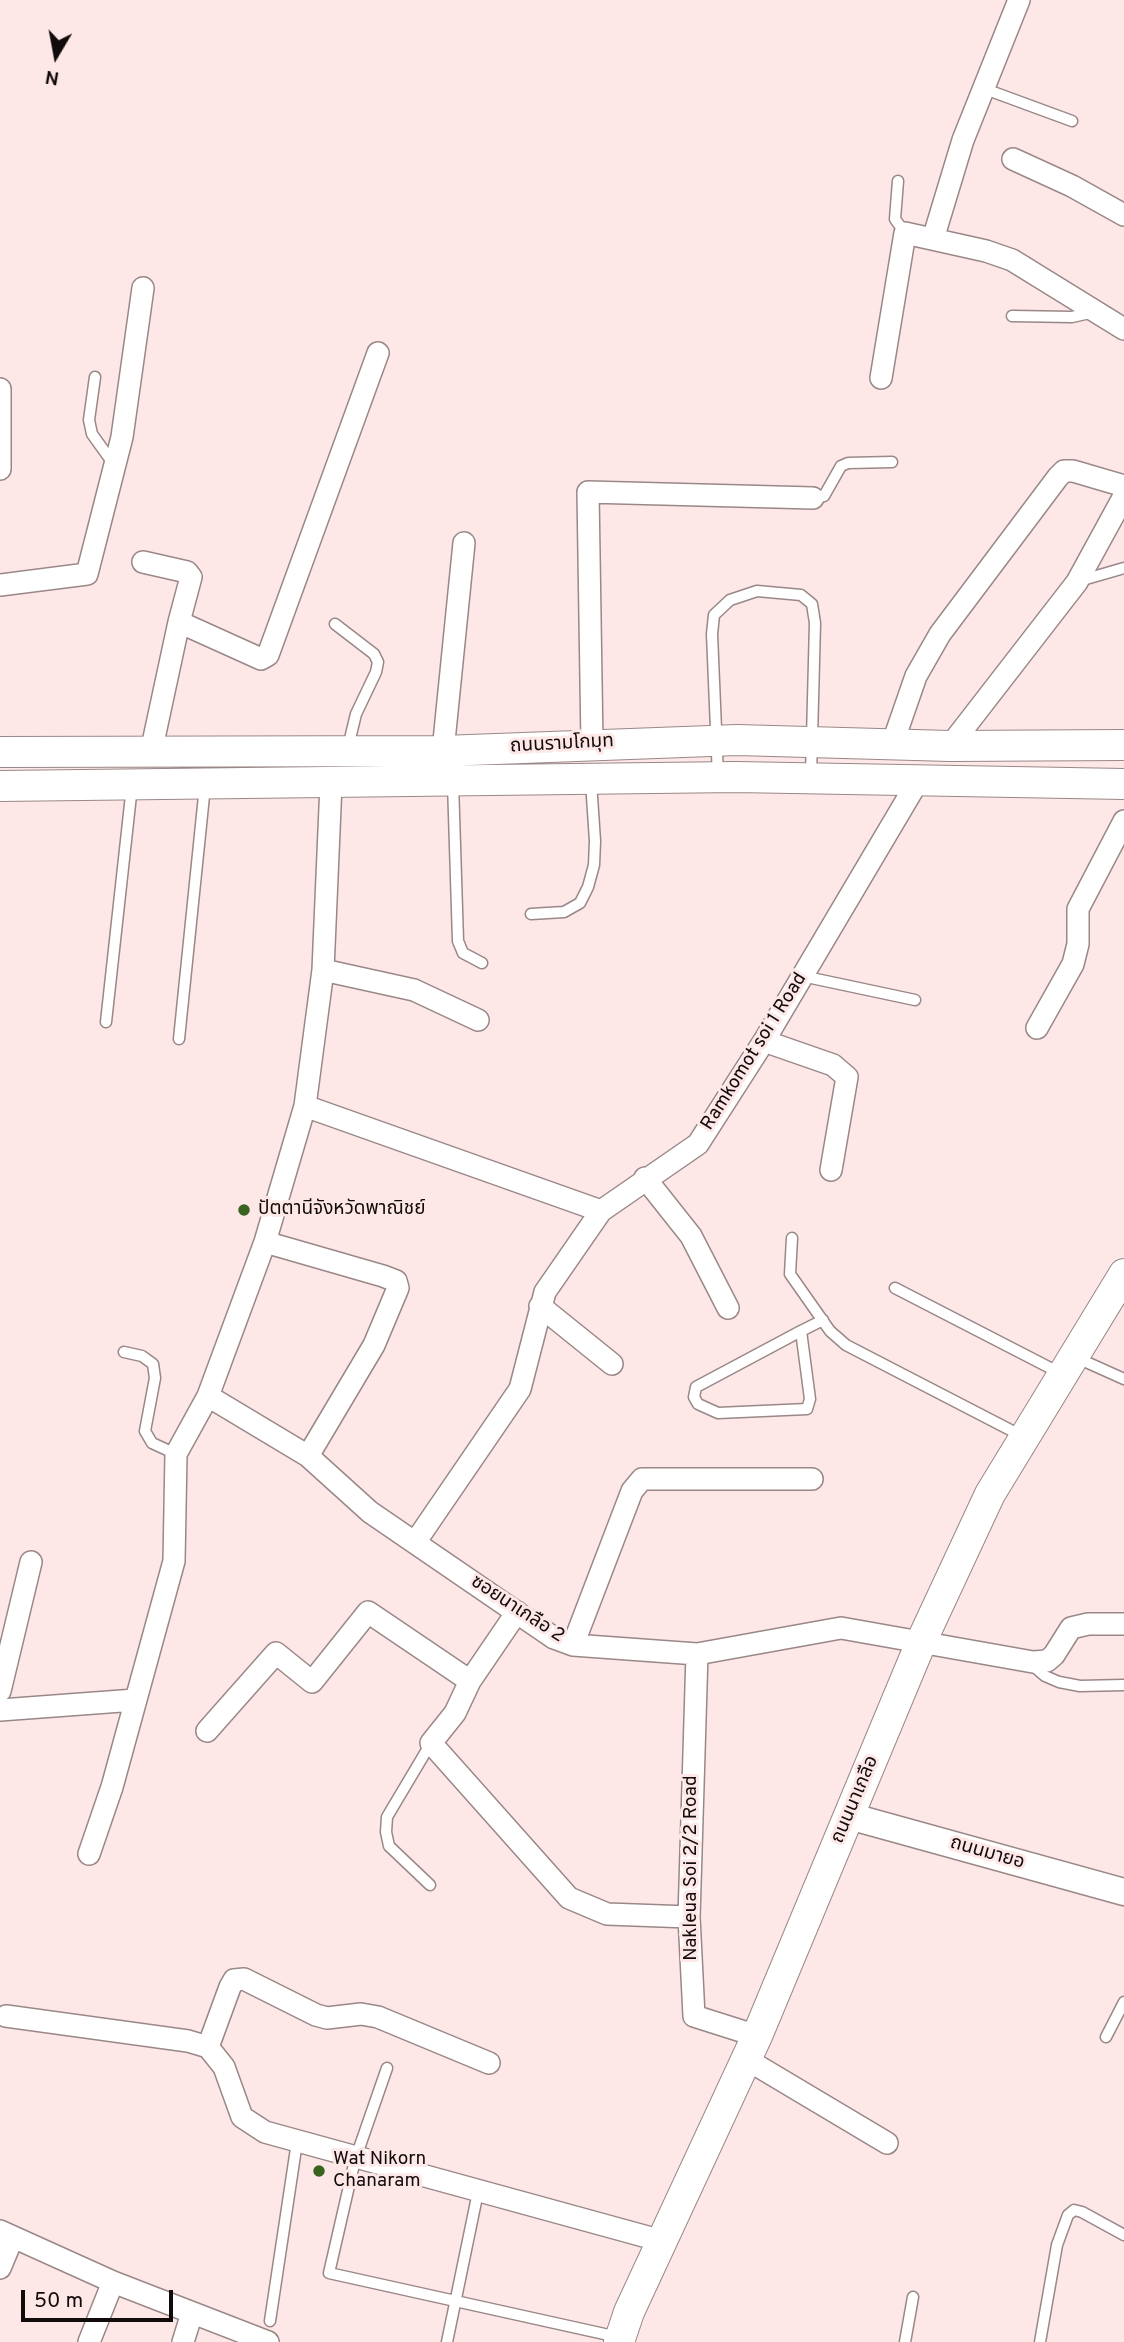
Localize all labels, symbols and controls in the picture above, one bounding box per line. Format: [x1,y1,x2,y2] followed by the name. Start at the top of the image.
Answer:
[21,21,91,91] north arrow
[44,64,61,90] text: N
[510,731,614,759] street label: ถนนรามโกมุท
[697,969,813,1135] street label: Ramkomot soi 1 Road
[258,1199,425,1221] place label: ปัตตานีจังหวัดพาณิชย์
[236,1202,252,1218] marker: ปัตตานีจังหวัดพาณิชย์
[466,1571,568,1649] street label: ซอยนาเกลือ 2
[827,1753,885,1847] street label: ถนนนาเกลือ
[681,1775,703,1961] street label: Nakleua Soi 2/2 Road
[947,1833,1027,1875] street label: ถนนมายอ
[333,2149,426,2193] place label: Wat Nikorn Chanaram
[311,2163,327,2179] marker: Wat Nikorn Chanaram
[24,2276,177,2320] scale bar
[34,2288,83,2315] text: 50 m

